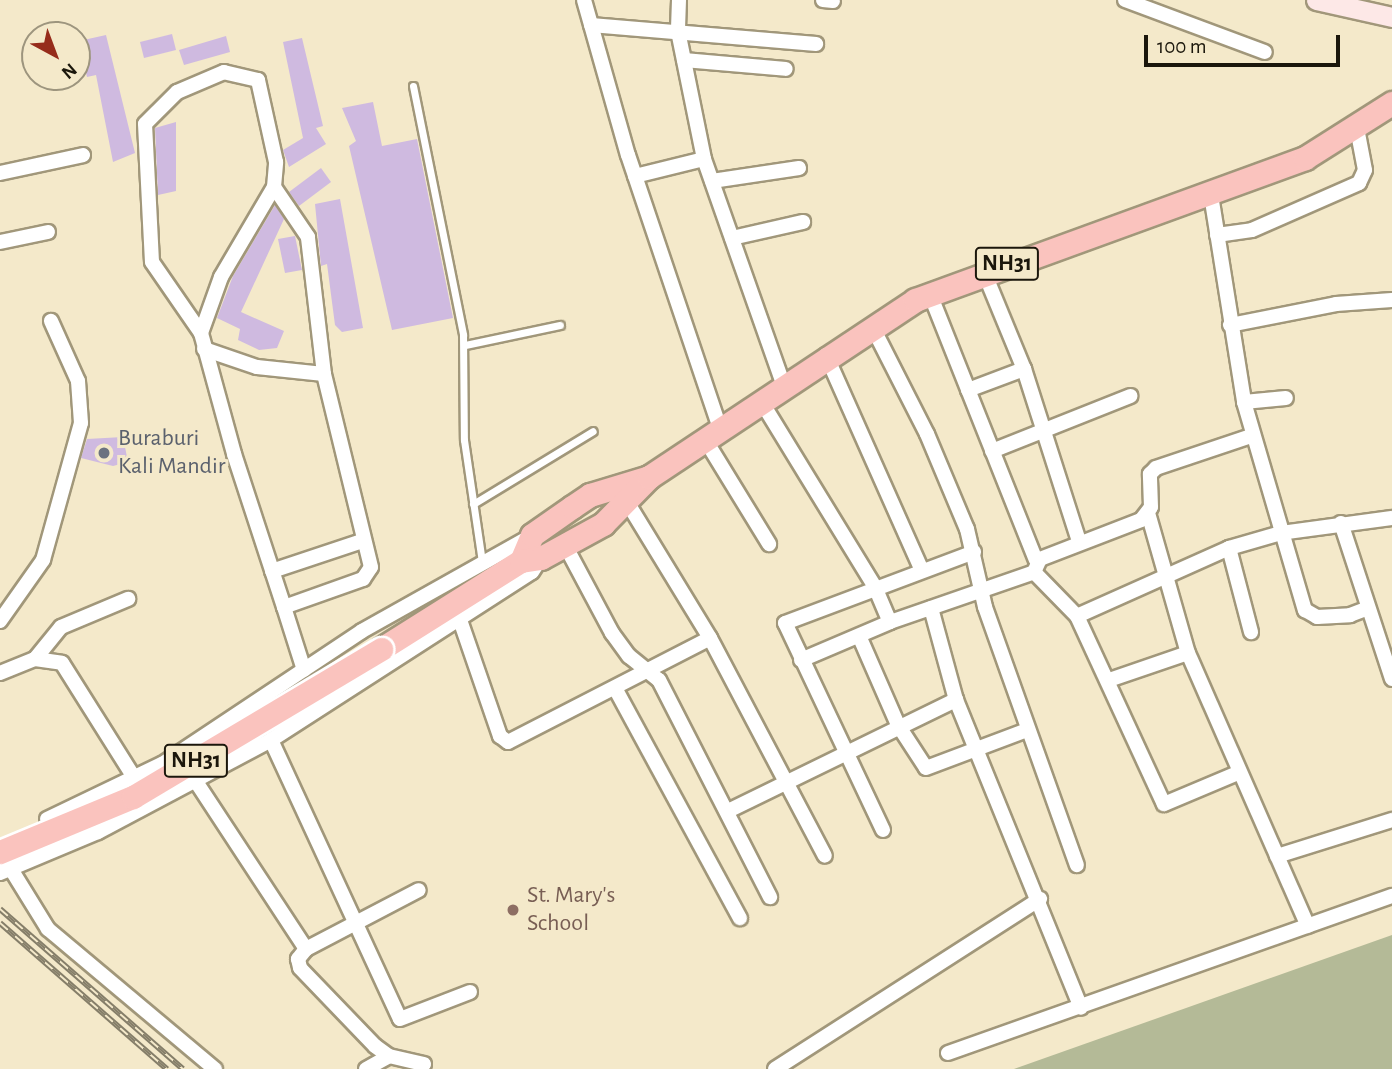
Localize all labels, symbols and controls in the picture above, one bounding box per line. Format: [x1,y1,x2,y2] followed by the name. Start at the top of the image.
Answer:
[21,21,91,91] north arrow
[1147,21,1343,65] scale bar
[1157,36,1207,57] text: 100 m
[58,59,80,82] text: N
[974,244,1040,284] road number: NH31
[118,425,226,481] place label: Buraburi Kali Mandir
[96,445,112,461] marker: Buraburi Kali Mandir
[163,741,229,780] road number: NH31
[527,882,615,938] place label: St. Mary's School
[505,902,521,918] marker: St. Mary's School

